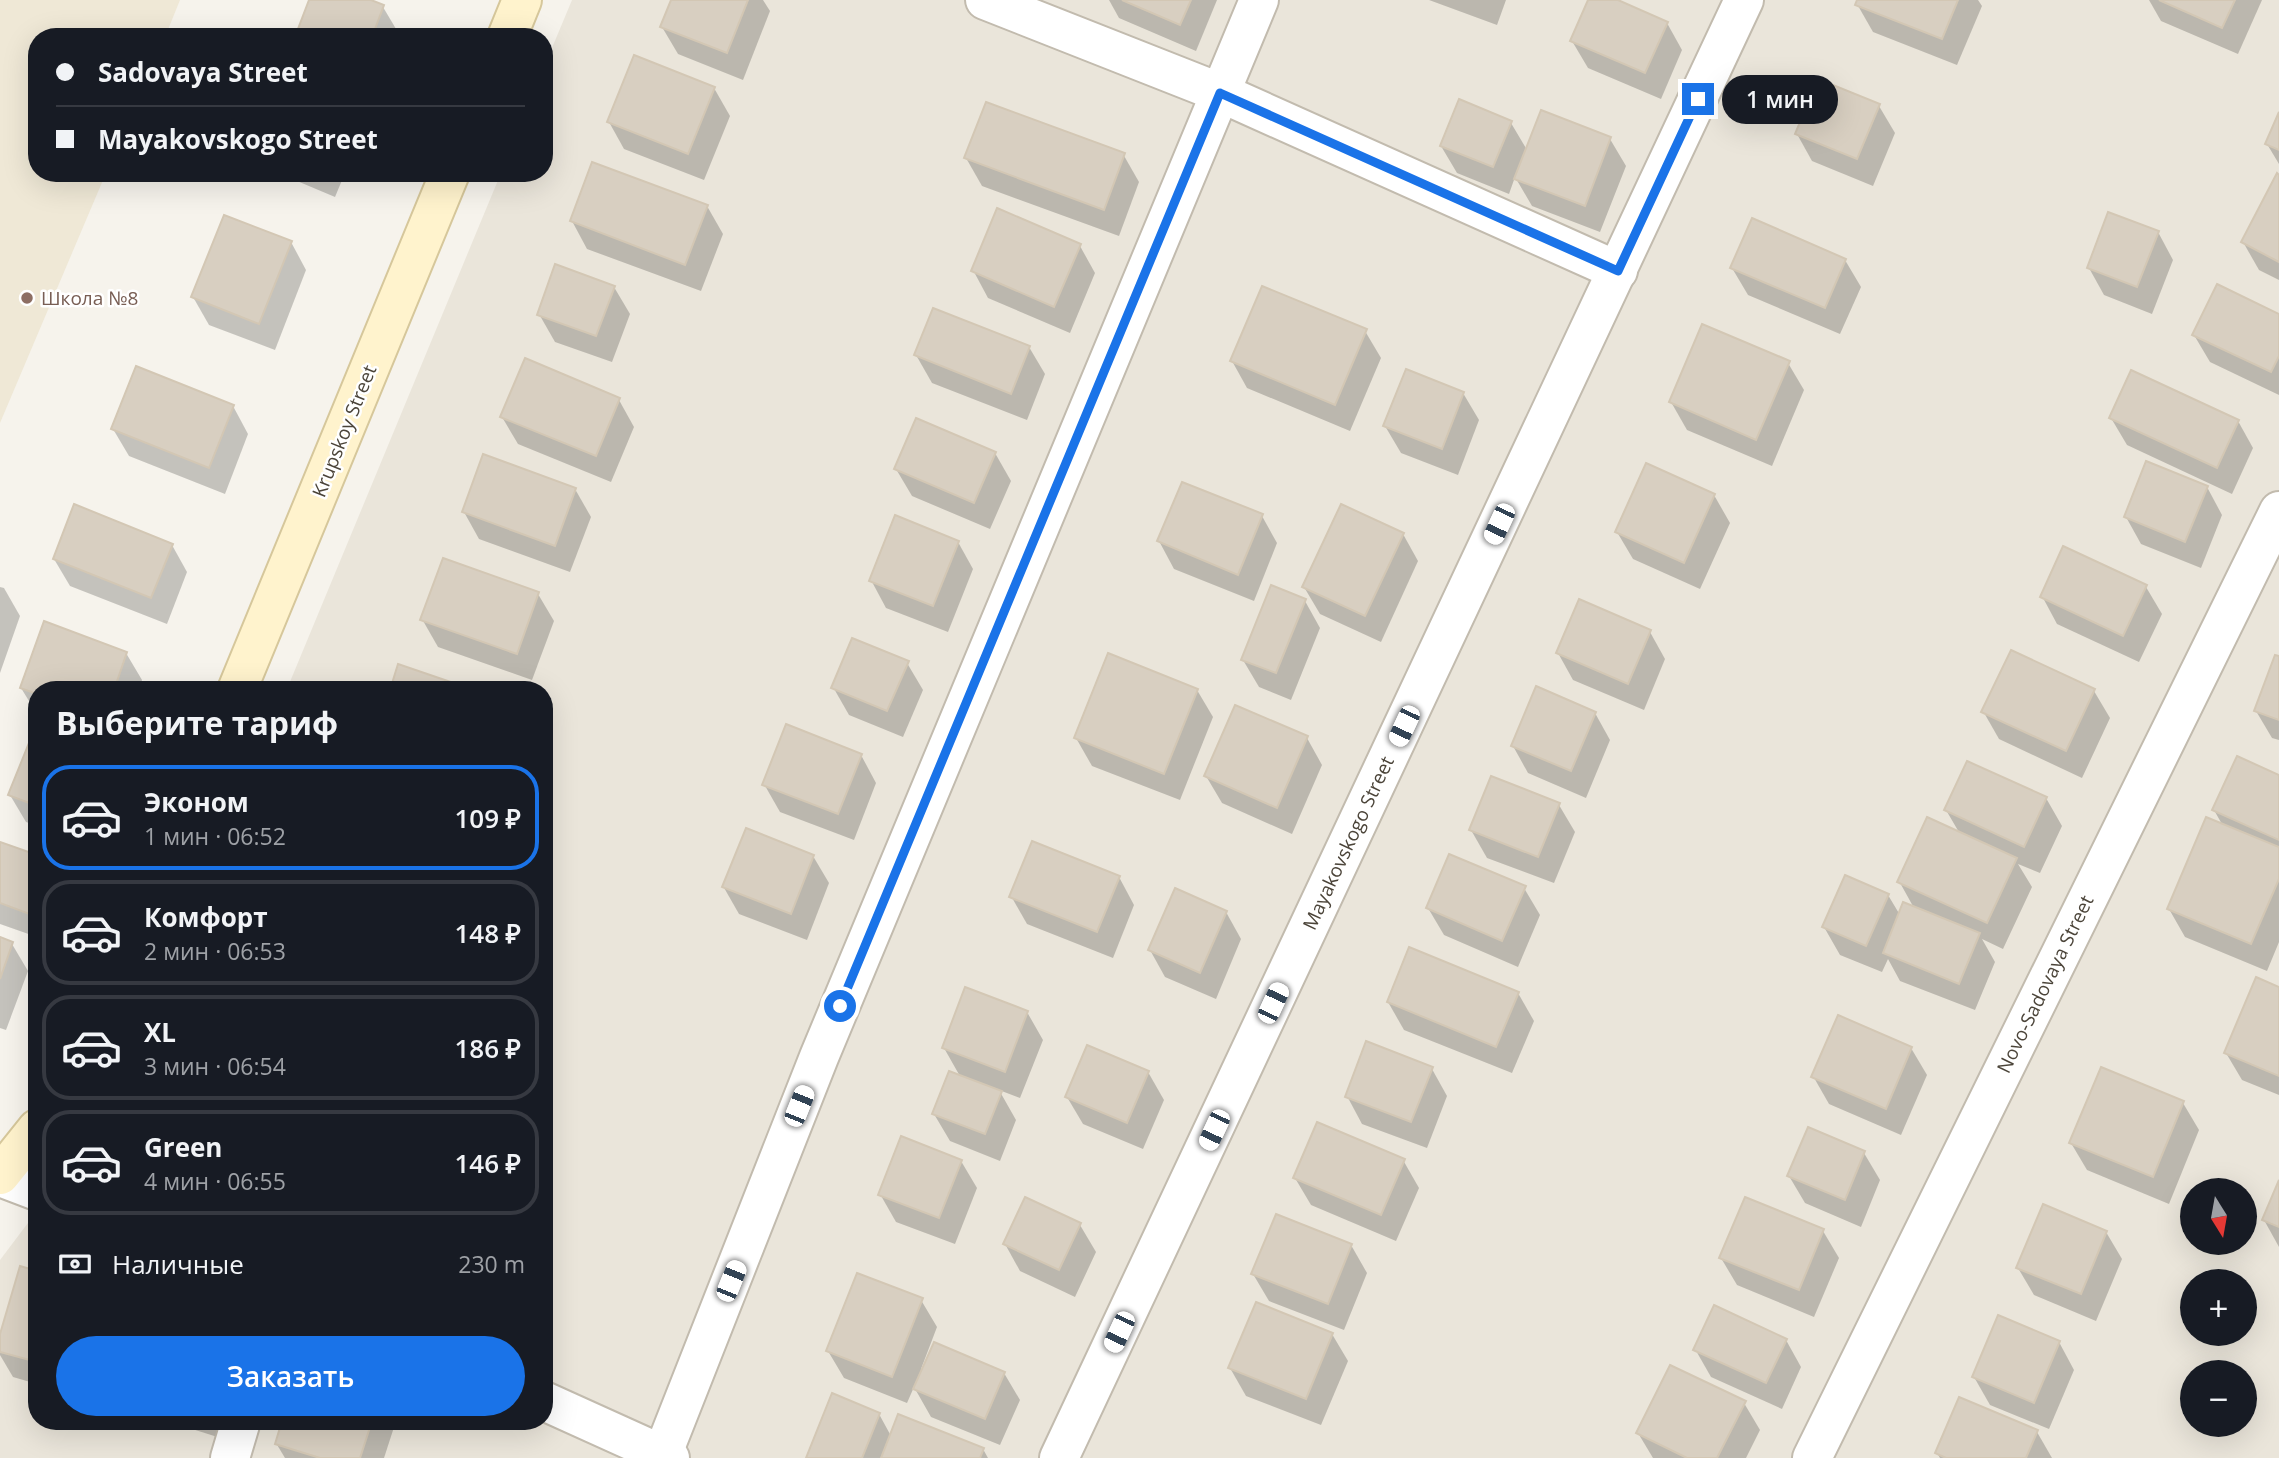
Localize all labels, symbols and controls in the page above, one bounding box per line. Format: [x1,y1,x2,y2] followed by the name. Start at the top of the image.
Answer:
[98,54,308,90] text: Sadovaya Street
[1722,74,1838,124] callout: 1 мин
[1682,83,1714,115] route end
[1746,83,1814,115] text: 1 мин
[98,121,378,157] text: Mayakovskogo Street
[41,285,138,311] place label: Школа №8
[19,290,35,306] marker: Школа №8
[306,361,382,501] street label: Krupskoy Street
[1481,501,1518,547] car
[56,701,338,744] text: Выберите тариф
[1386,703,1423,749] car
[1296,752,1400,934] street label: Mayakovskogo Street
[144,784,249,820] text: Эконом
[60,786,123,849] icon: car
[455,800,521,836] text: 109 ₽
[144,820,286,852] text: 1 мин · 06:52
[1991,891,2100,1077] street label: Novo-Sadovaya Street
[144,899,268,935] text: Комфорт
[60,901,123,964] icon: car
[455,915,521,951] text: 148 ₽
[144,935,286,967] text: 2 мин · 06:53
[1255,980,1292,1026] car
[824,990,856,1022] route start
[144,1014,176,1050] text: XL
[60,1016,123,1079] icon: car
[455,1030,521,1066] text: 186 ₽
[144,1050,286,1082] text: 3 мин · 06:54
[782,1083,817,1129] car
[1196,1107,1233,1153] car
[144,1129,222,1165] text: Green
[60,1131,123,1194] icon: car
[455,1145,521,1181] text: 146 ₽
[144,1165,286,1197] text: 4 мин · 06:55
[2180,1178,2258,1255] north arrow
[2180,1178,2257,1437] map controls
[56,1245,94,1283] icon: cash
[112,1246,244,1282] text: Наличные
[458,1248,525,1280] text: 230 m
[714,1258,749,1304] car
[2180,1269,2257,1346] button: +
[1101,1309,1138,1355] car
[56,1336,525,1416] button: Заказать
[2180,1360,2257,1437] button: −

